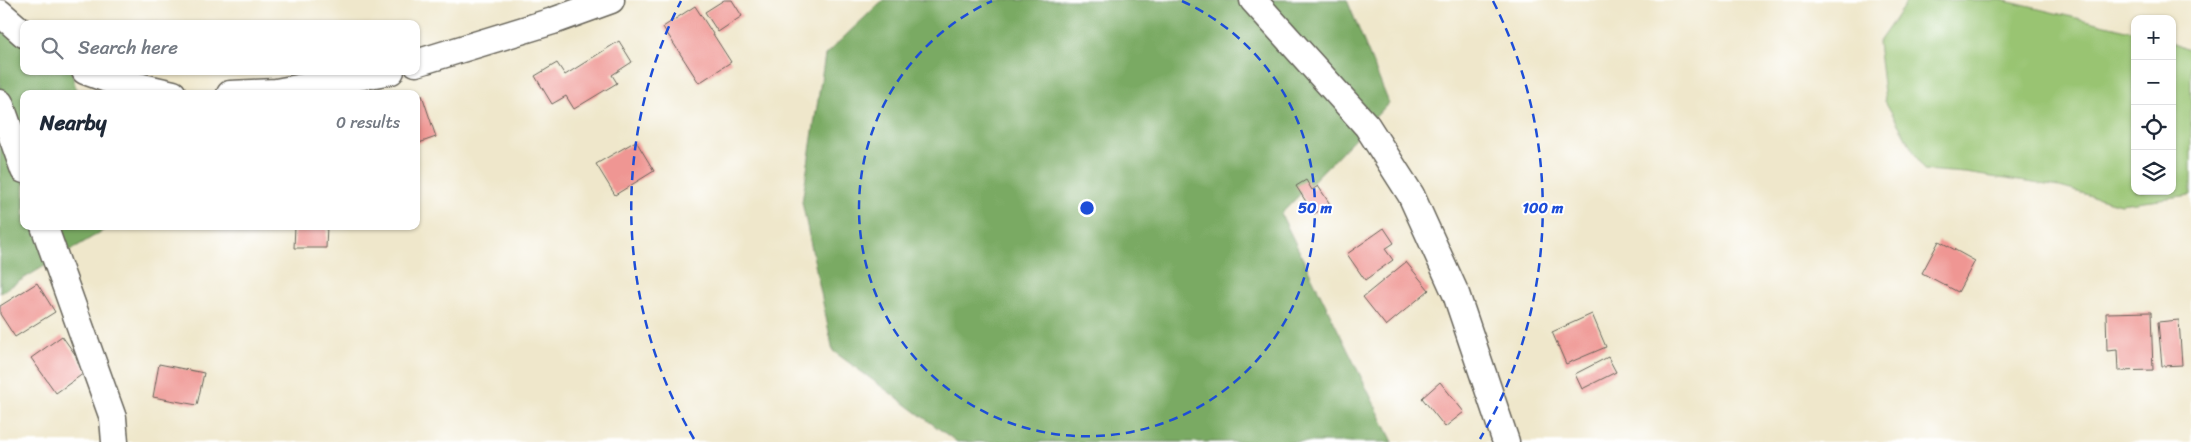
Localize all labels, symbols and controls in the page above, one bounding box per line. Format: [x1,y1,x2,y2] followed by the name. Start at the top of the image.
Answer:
[2131,15,2176,195] map controls
[2131,15,2176,60] button: +
[20,20,420,75] search box
[78,31,178,64] text: Search here
[38,34,66,62] icon: search
[2131,60,2176,105] button: −
[40,104,106,142] text: Nearby
[2131,105,2176,150] button: locate
[336,108,400,137] text: 0 results
[2131,150,2176,195] button: layers
[1298,195,1333,221] text: 50 m
[1523,195,1564,221] text: 100 m
[1078,199,1096,217] centre of rings

